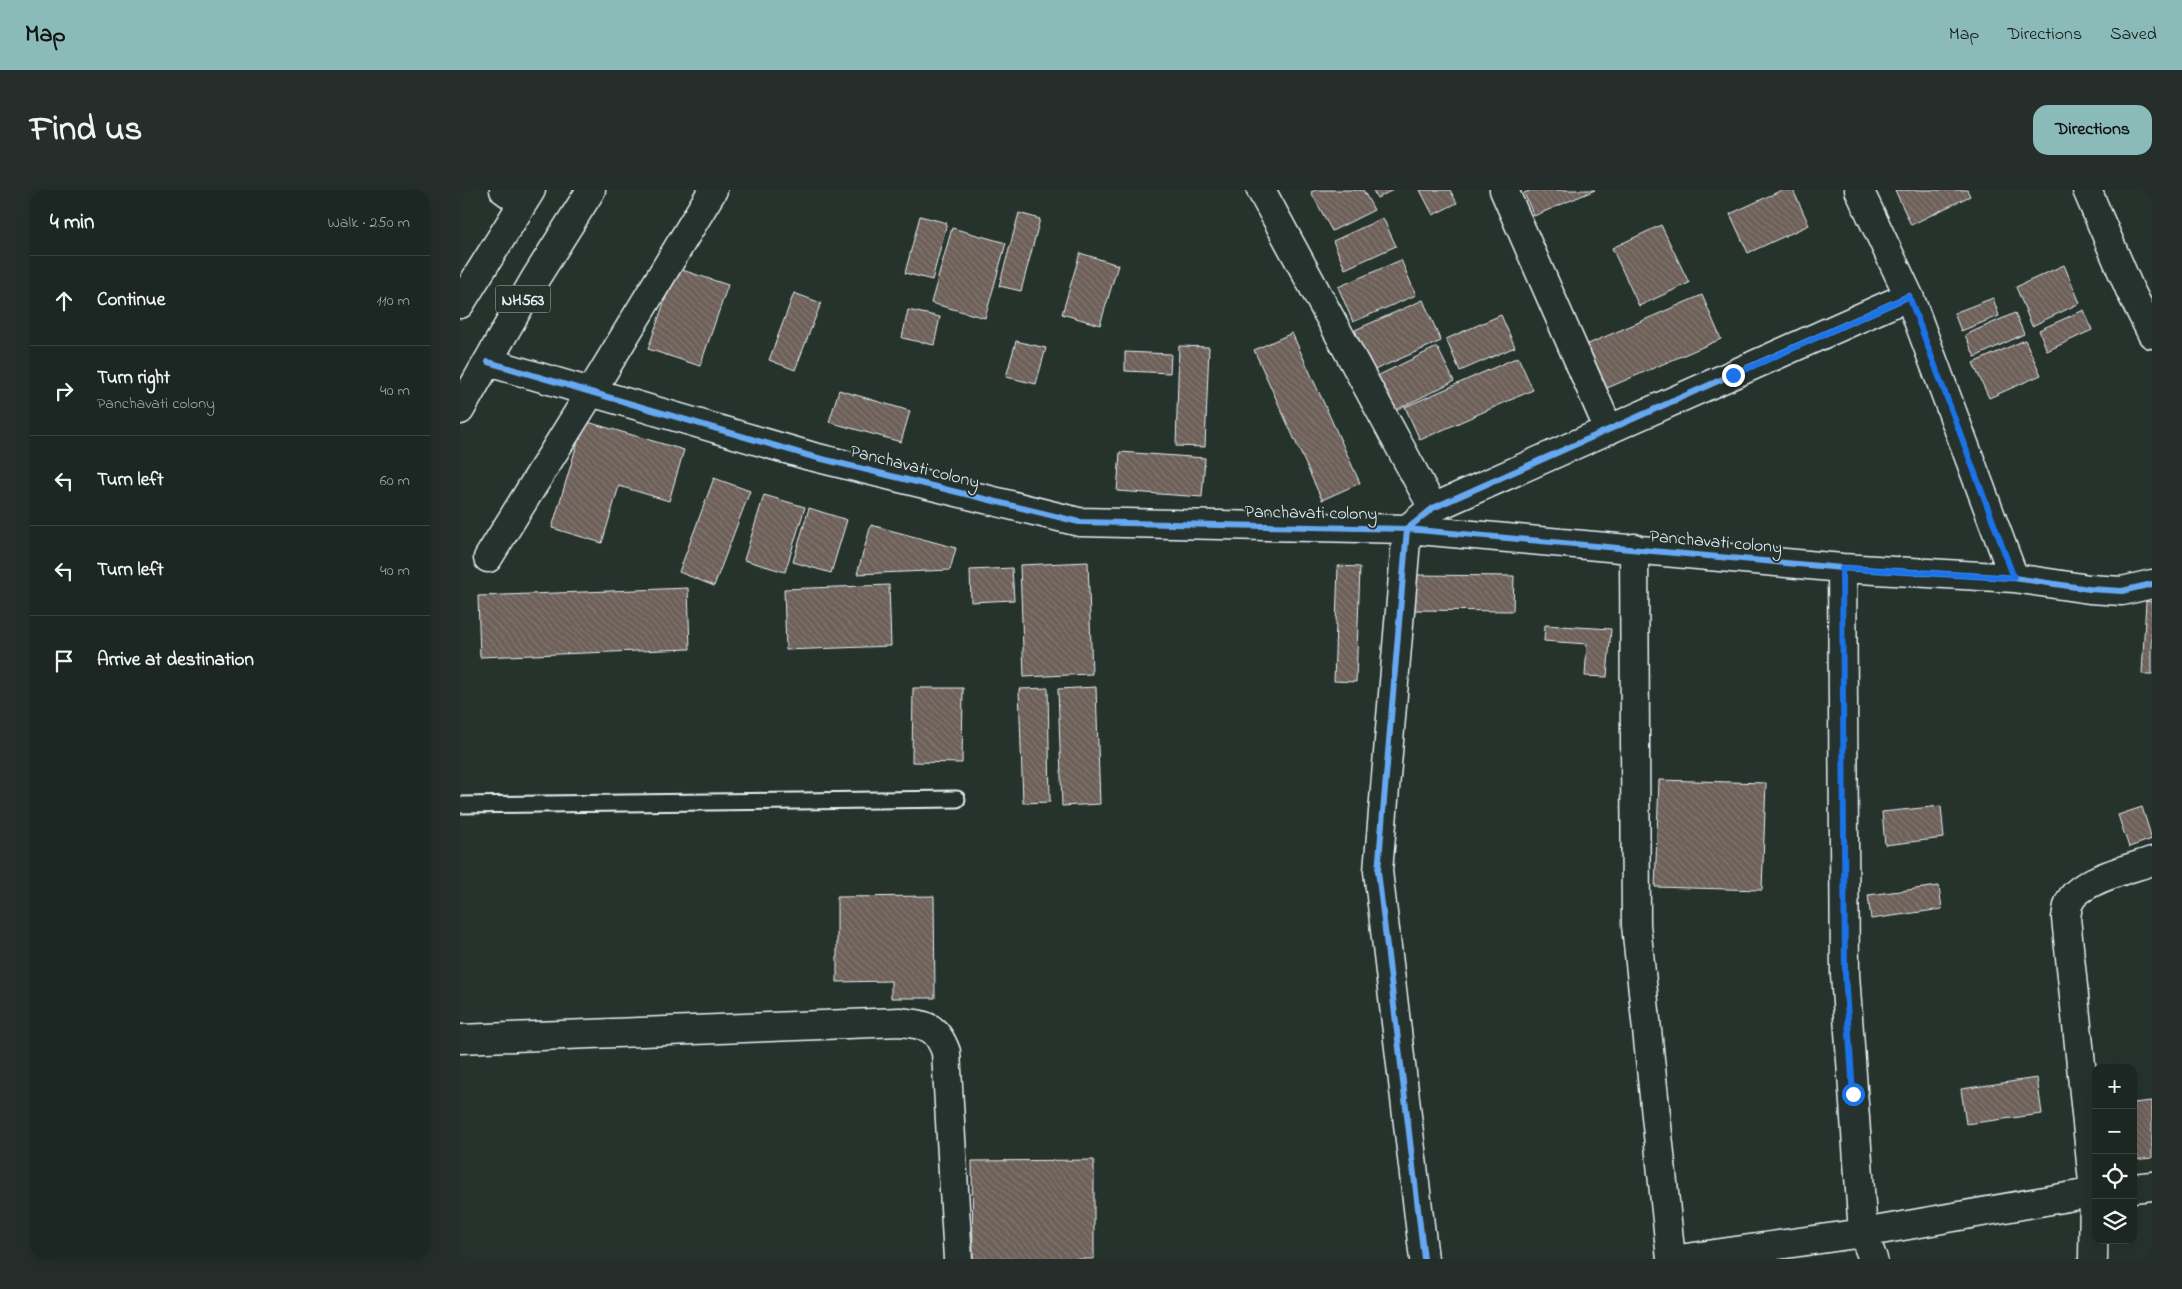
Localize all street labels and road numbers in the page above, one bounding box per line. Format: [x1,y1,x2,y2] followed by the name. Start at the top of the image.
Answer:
[496,286,550,312] road number: NH563
[847,439,982,497] street label: Panchavati colony
[1244,500,1378,528] street label: Panchavati colony
[1649,524,1783,562] street label: Panchavati colony

